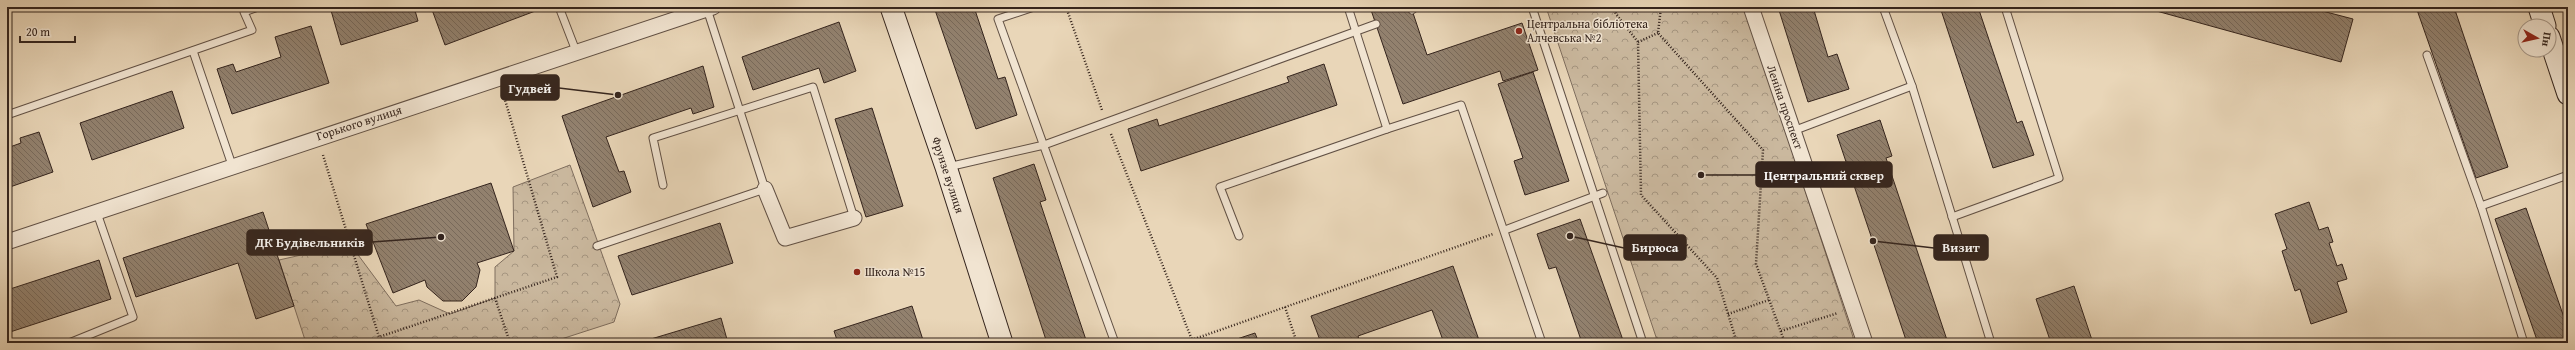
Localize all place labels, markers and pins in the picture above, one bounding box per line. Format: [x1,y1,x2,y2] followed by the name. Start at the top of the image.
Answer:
[1527,15,1648,46] place label: Центральна бібліотека Алчевська №2
[1514,26,1524,36] marker: Центральна бібліотека Алчевська №2
[501,75,559,100] callout: Гудвей
[1756,162,1892,187] callout: Центральний сквер
[247,230,372,255] callout: ДК Будівельників
[1624,235,1686,260] callout: Бирюса
[1934,235,1988,260] callout: Визит
[865,263,926,280] place label: Школа №15
[852,267,862,277] marker: Школа №15

